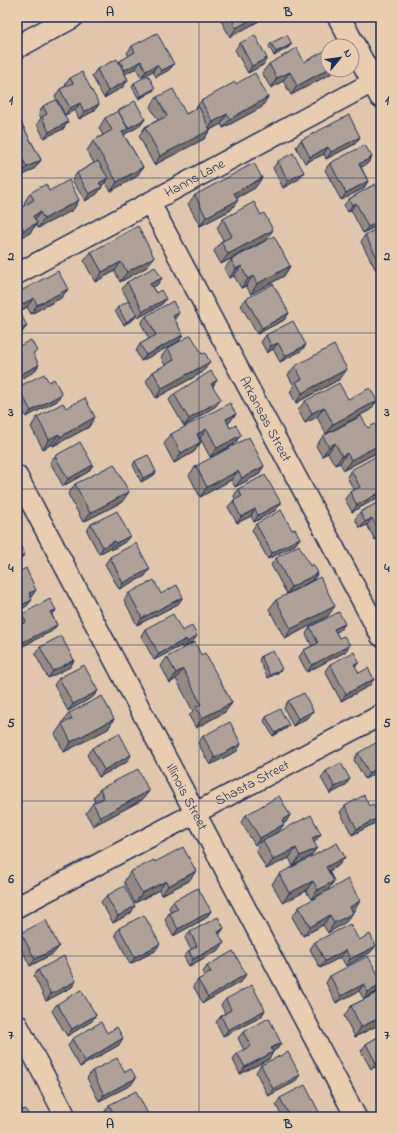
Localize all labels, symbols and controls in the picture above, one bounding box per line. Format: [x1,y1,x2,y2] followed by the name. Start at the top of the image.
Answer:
[106,3,114,22] text: A
[283,3,293,22] text: B
[320,38,360,78] north arrow
[339,47,357,61] text: N
[9,91,14,110] text: 1
[385,91,390,110] text: 1
[161,153,229,203] street label: Hanns Lane
[7,247,15,266] text: 2
[383,247,391,266] text: 2
[234,373,297,466] street label: Arkansas Street
[7,403,14,422] text: 3
[383,403,390,422] text: 3
[7,559,14,578] text: 4
[383,559,390,578] text: 4
[7,714,15,733] text: 5
[383,714,391,733] text: 5
[211,754,293,811] street label: Shasta Street
[160,760,213,834] street label: Illinois Street
[7,870,14,889] text: 6
[383,870,390,889] text: 6
[8,1026,14,1045] text: 7
[384,1026,390,1045] text: 7
[106,1115,114,1134] text: A
[283,1115,293,1134] text: B

